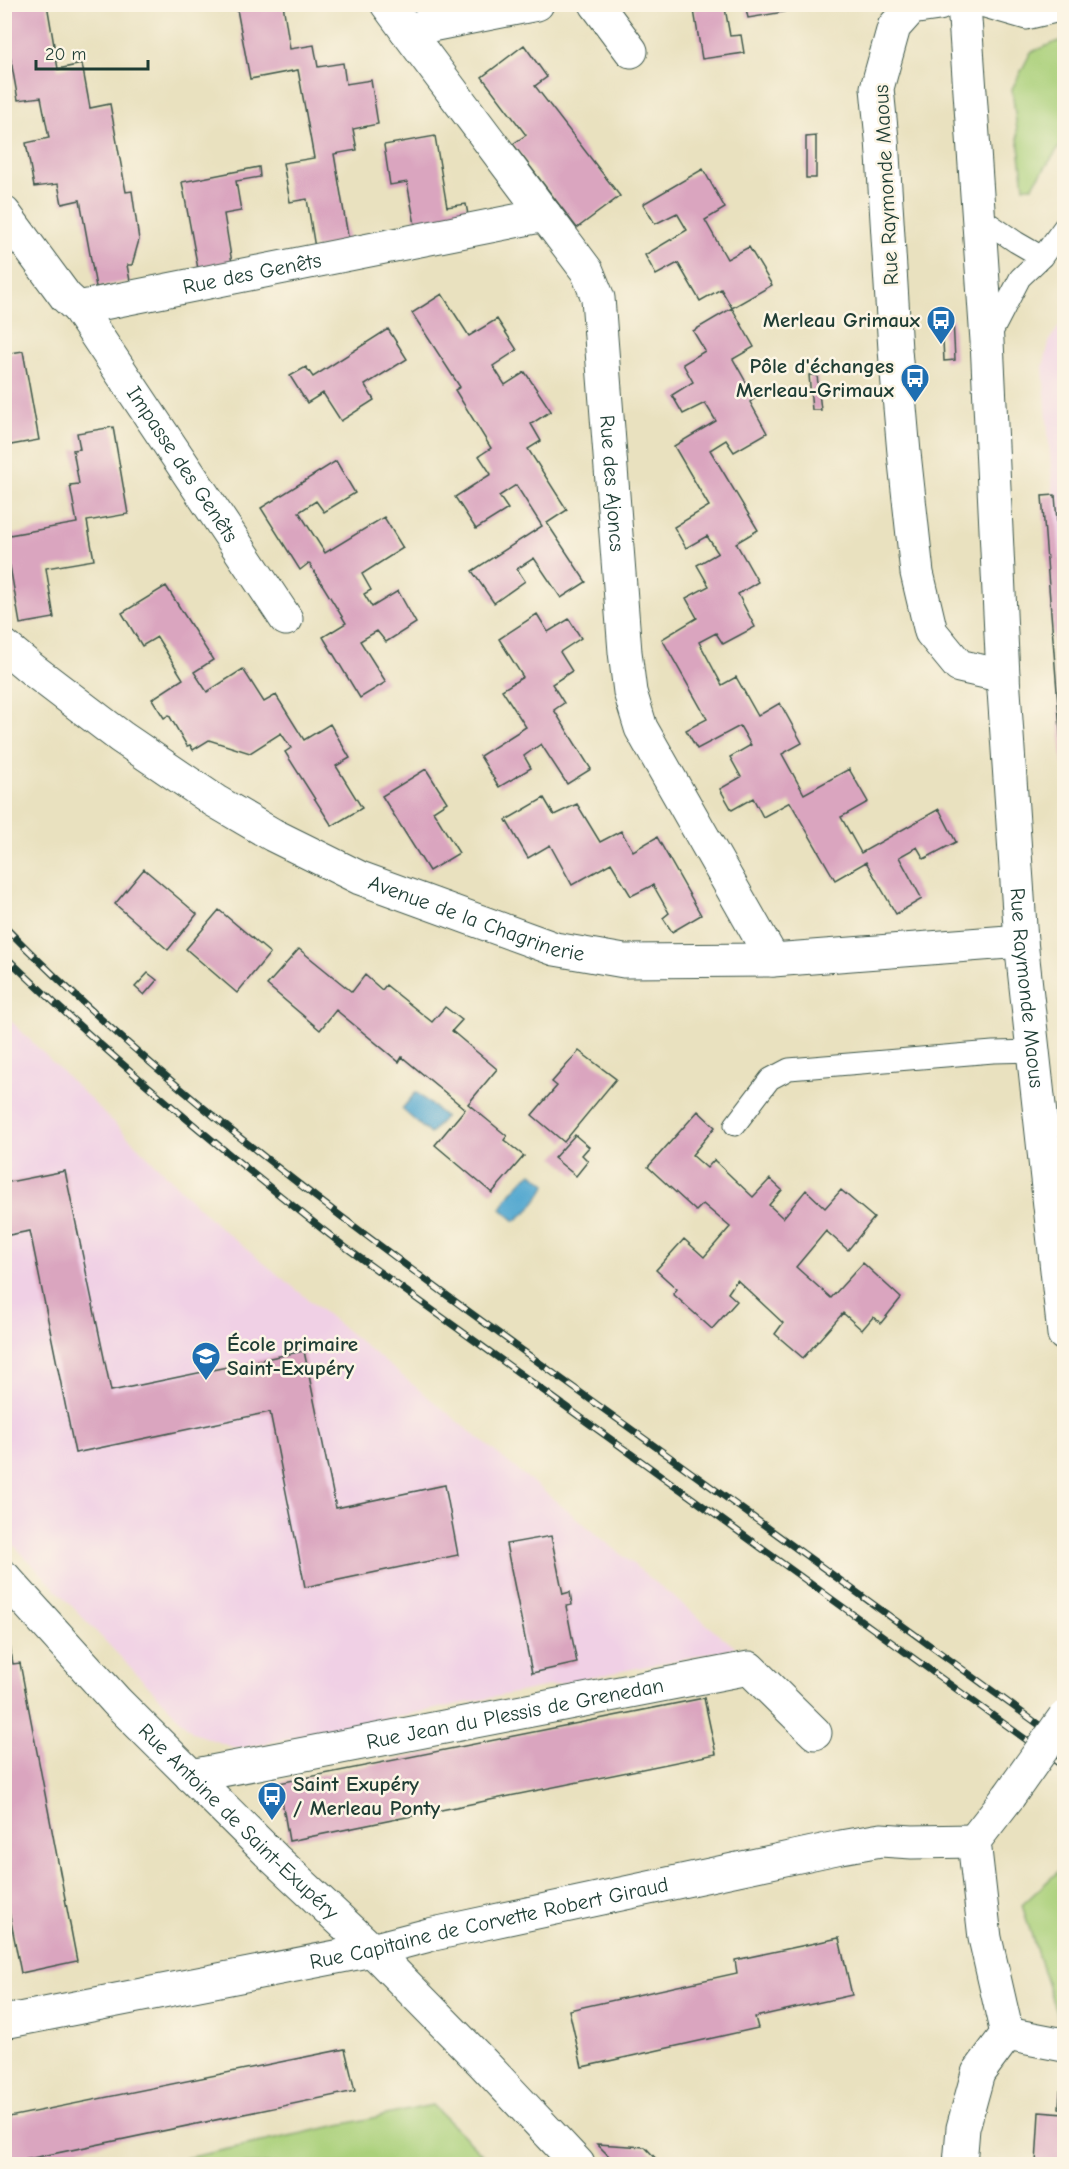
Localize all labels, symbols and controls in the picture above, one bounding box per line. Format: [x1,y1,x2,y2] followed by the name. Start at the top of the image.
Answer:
[36,33,148,71] scale bar
[45,44,86,65] text: 20 m
[869,84,903,286] street label: Rue Raymonde Maous
[181,248,323,299] street label: Rue des Genêts
[925,304,957,346] bus stop icon: Merleau Grimaux
[763,308,921,332] place label: Merleau Grimaux
[736,354,895,402] place label: Pôle d'échanges Merleau-Grimaux
[899,362,931,404] bus stop icon: Pôle d'échanges Merleau-Grimaux
[122,382,243,547] street label: Impasse des Genêts
[595,414,629,553] street label: Rue des Ajoncs
[365,870,586,966] street label: Avenue de la Chagrinerie
[1005,887,1049,1089] street label: Rue Raymonde Maous
[227,1332,358,1380] place label: École primaire Saint-Exupéry
[190,1340,222,1382] school or university icon: École primaire Saint-Exupéry
[364,1673,666,1754] street label: Rue Jean du Plessis de Grenedan
[134,1719,344,1925] street label: Rue Antoine de Saint-Exupéry
[293,1772,440,1820] place label: Saint Exupéry / Merleau Ponty
[256,1780,288,1822] bus stop icon: Saint Exupéry / Merleau Ponty
[308,1872,671,1974] street label: Rue Capitaine de Corvette Robert Giraud

